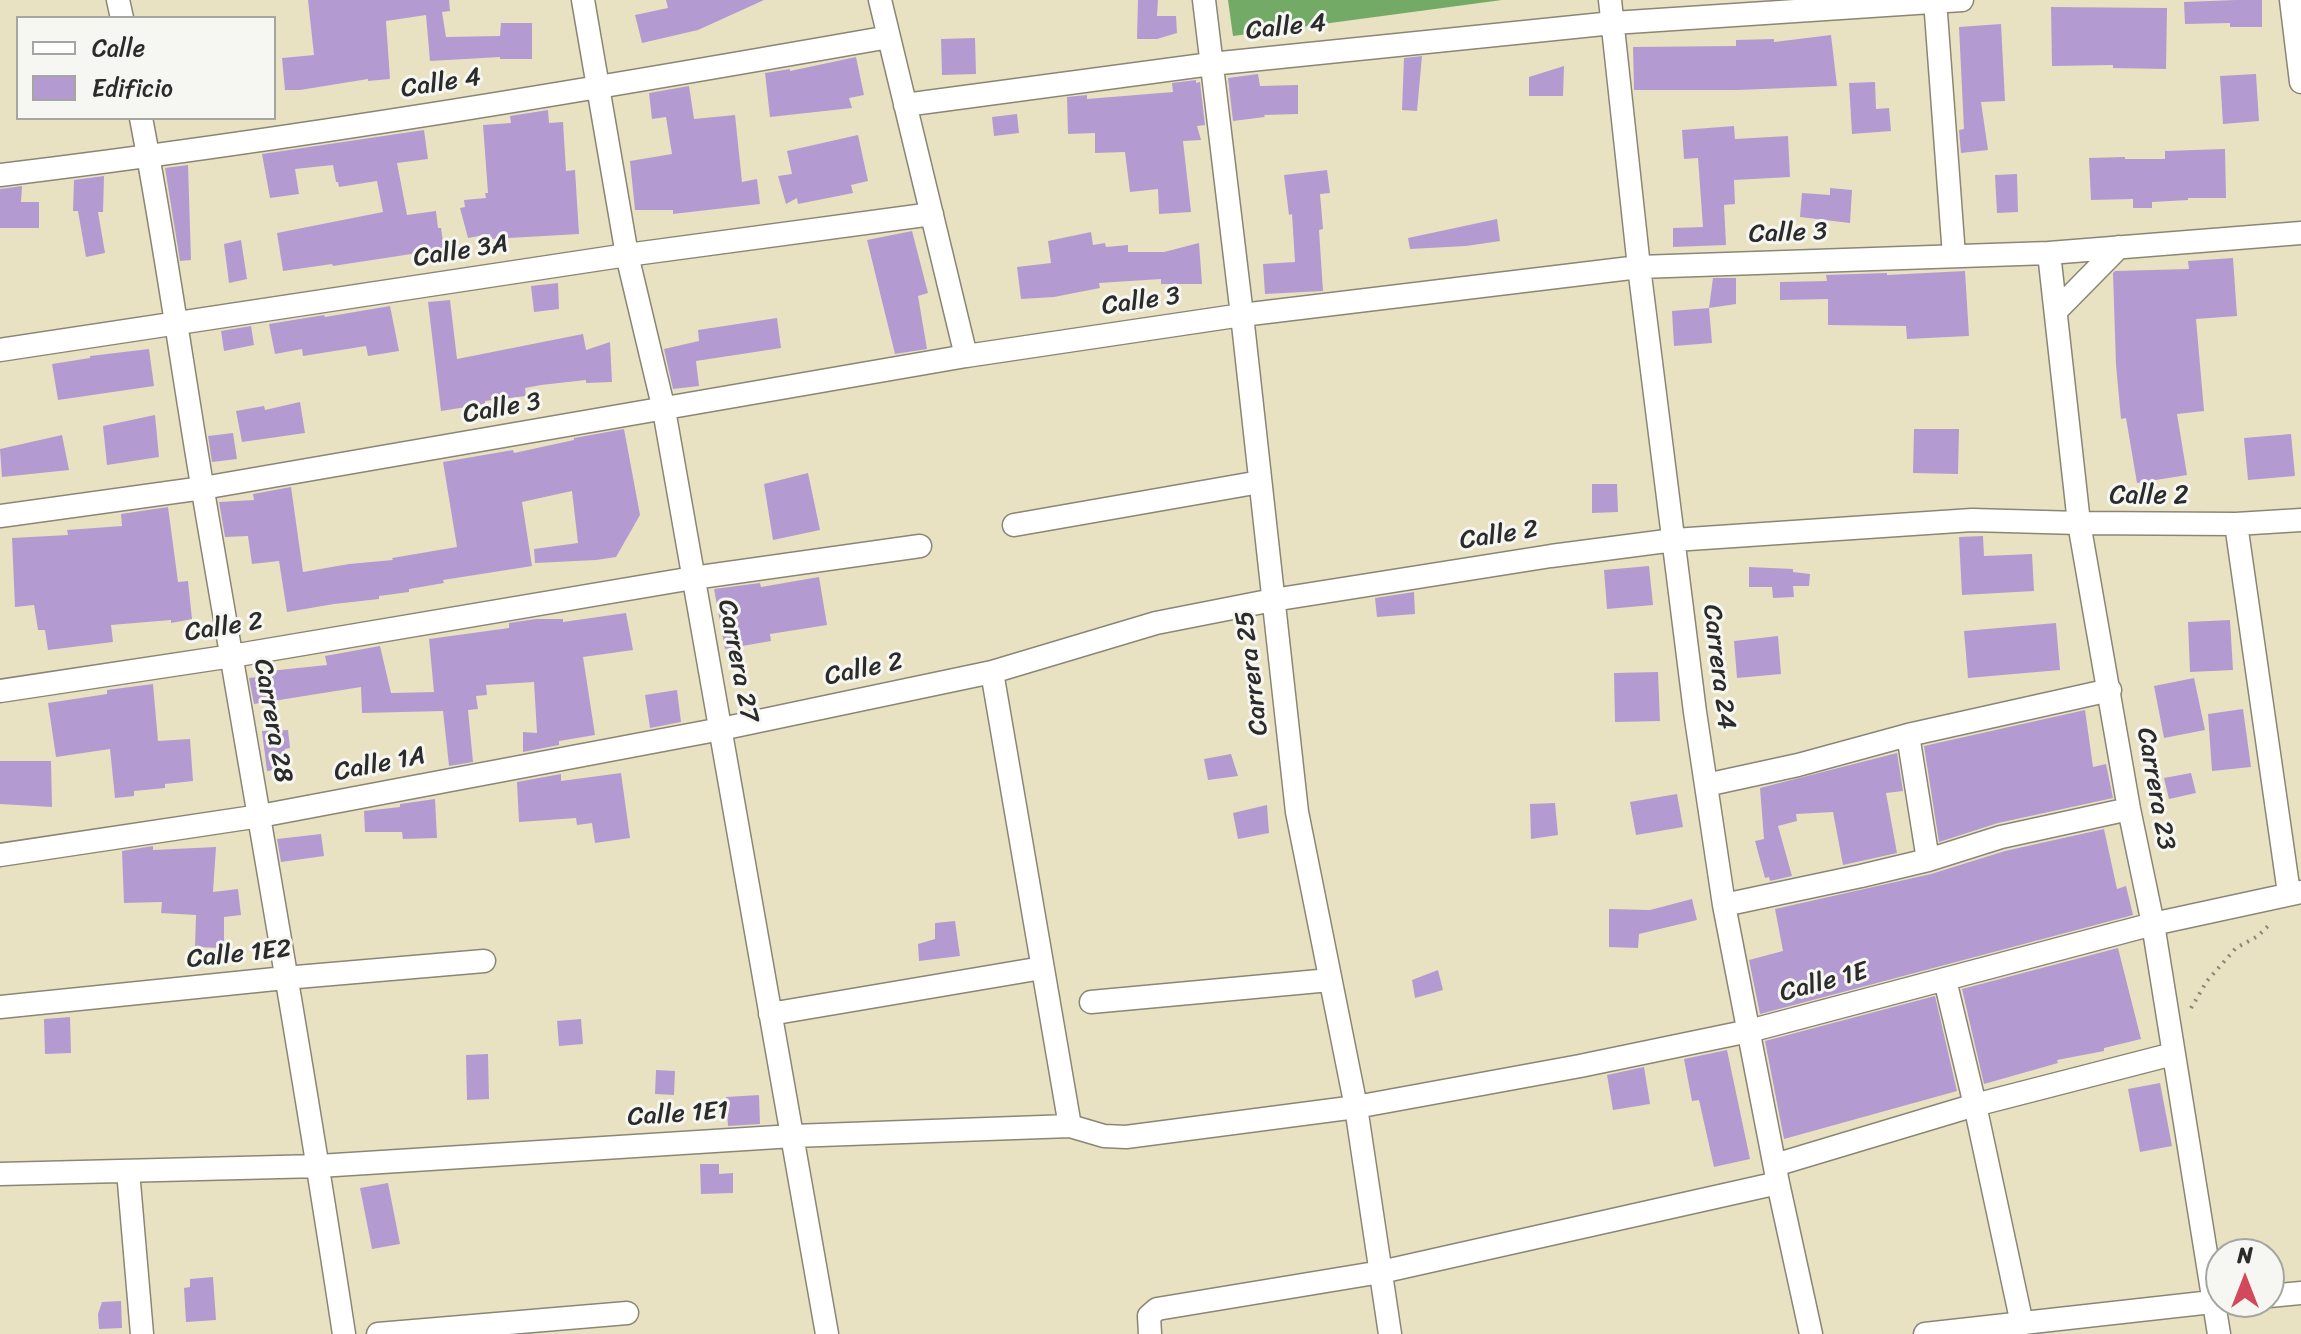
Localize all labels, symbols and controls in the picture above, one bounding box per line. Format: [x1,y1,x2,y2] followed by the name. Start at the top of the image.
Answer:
[1244,8,1328,48] street label: Calle 4
[16,16,276,120] legend
[92,27,145,69] text: Calle
[399,62,483,106] street label: Calle 4
[92,67,173,109] text: Edificio
[1748,217,1828,251] street label: Calle 3
[411,229,511,275] street label: Calle 3A
[1100,281,1182,323] street label: Calle 3
[461,387,543,431] street label: Calle 3
[2109,480,2189,512] street label: Calle 2
[1457,514,1541,558] street label: Calle 2
[710,597,764,725] street label: Carrera 27
[1695,603,1741,731] street label: Carrera 24
[182,606,266,650] street label: Calle 2
[1230,609,1276,737] street label: Carrera 25
[822,647,906,693] street label: Calle 2
[246,657,298,785] street label: Carrera 28
[2129,725,2181,853] street label: Carrera 23
[332,741,428,789] street label: Calle 1A
[185,934,293,976] street label: Calle 1E2
[1777,956,1871,1010] street label: Calle 1E
[627,1096,729,1134] street label: Calle 1E1
[2237,1236,2253,1275] text: N
[2205,1238,2285,1318] north arrow

